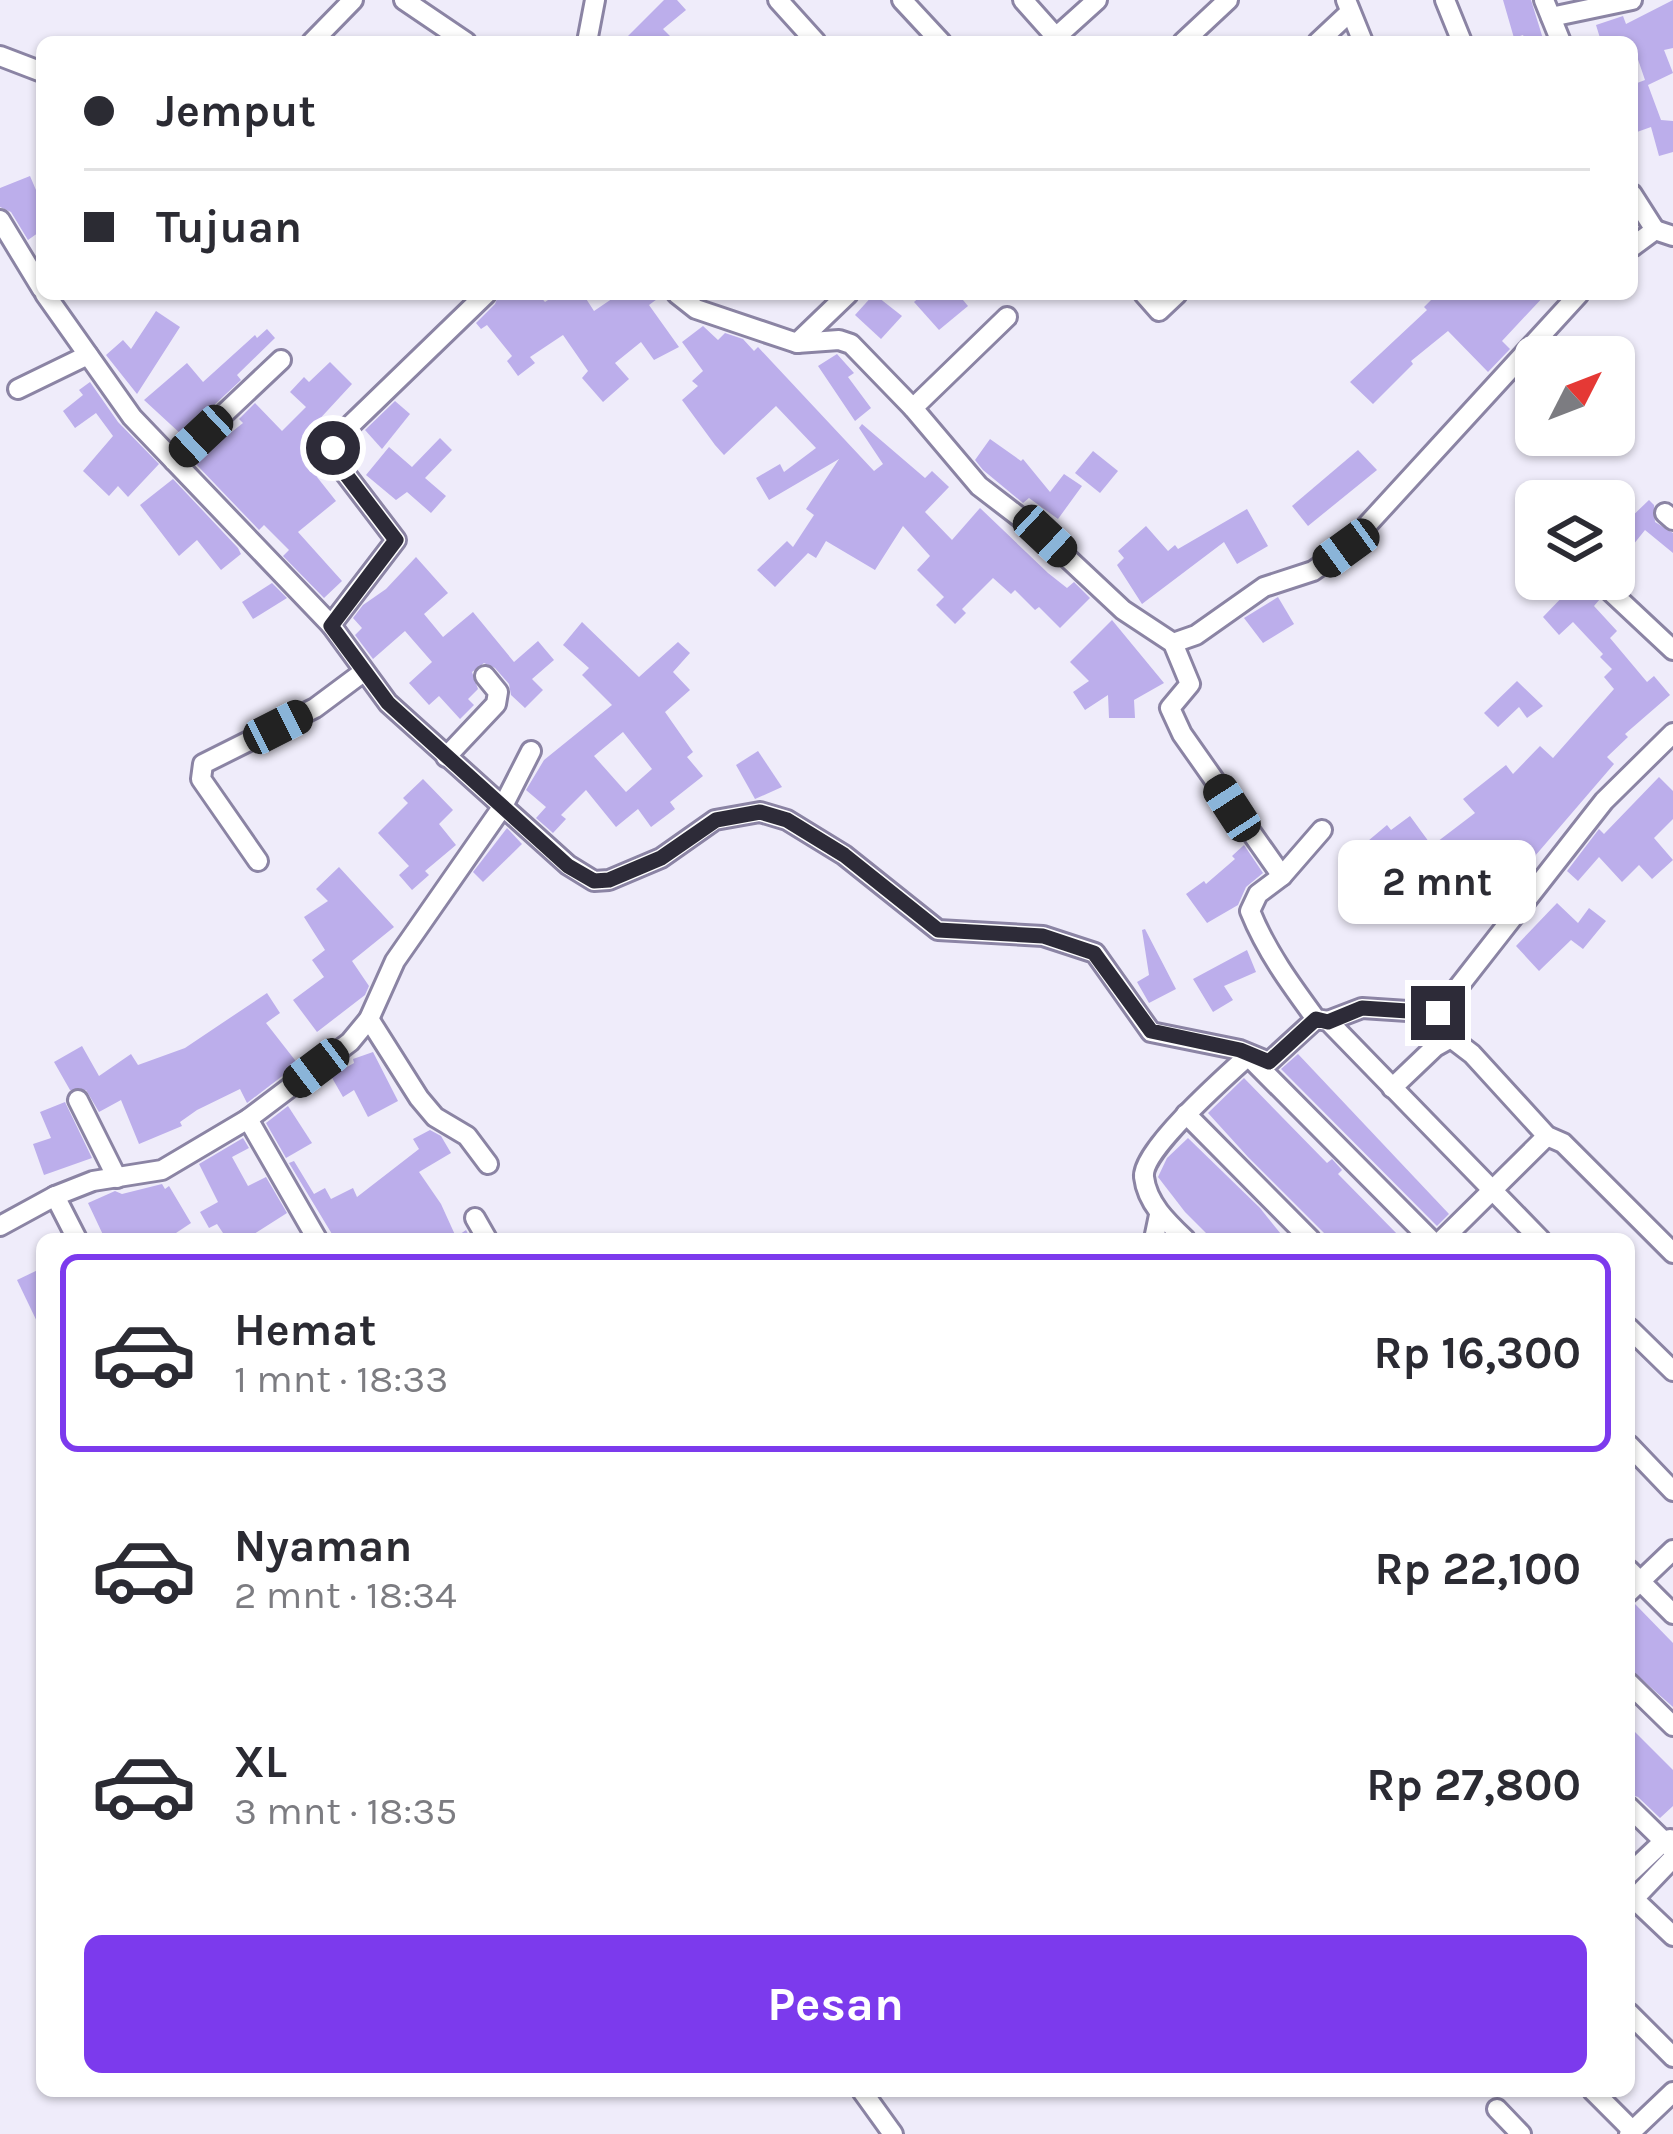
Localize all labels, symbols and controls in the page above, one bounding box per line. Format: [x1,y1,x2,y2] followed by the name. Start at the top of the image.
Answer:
[156,85,316,137] text: Jemput
[156,201,302,253] text: Tujuan
[1515,336,1635,456] north arrow
[1515,336,1635,600] map controls
[162,398,240,474] car
[306,421,360,475] route start
[1515,480,1635,600] button: layers
[1006,498,1084,574] car
[1306,512,1386,584] car
[238,695,318,759] car
[1197,768,1267,848] car
[1339,839,1537,923] callout: 2 mnt
[1382,859,1492,905] text: 2 mnt
[1411,986,1465,1040] route end
[276,1032,356,1104] car
[90,1299,198,1407] icon: car
[234,1304,376,1356] text: Hemat
[1374,1327,1581,1379] text: Rp 16,300
[234,1356,448,1402] text: 1 mnt · 18:33
[90,1515,198,1623] icon: car
[234,1520,412,1572] text: Nyaman
[1374,1543,1581,1595] text: Rp 22,100
[234,1572,457,1618] text: 2 mnt · 18:34
[90,1731,198,1839] icon: car
[234,1736,287,1788] text: XL
[1366,1759,1581,1811] text: Rp 27,800
[234,1788,457,1834] text: 3 mnt · 18:35
[84,1935,1587,2073] button: Pesan

